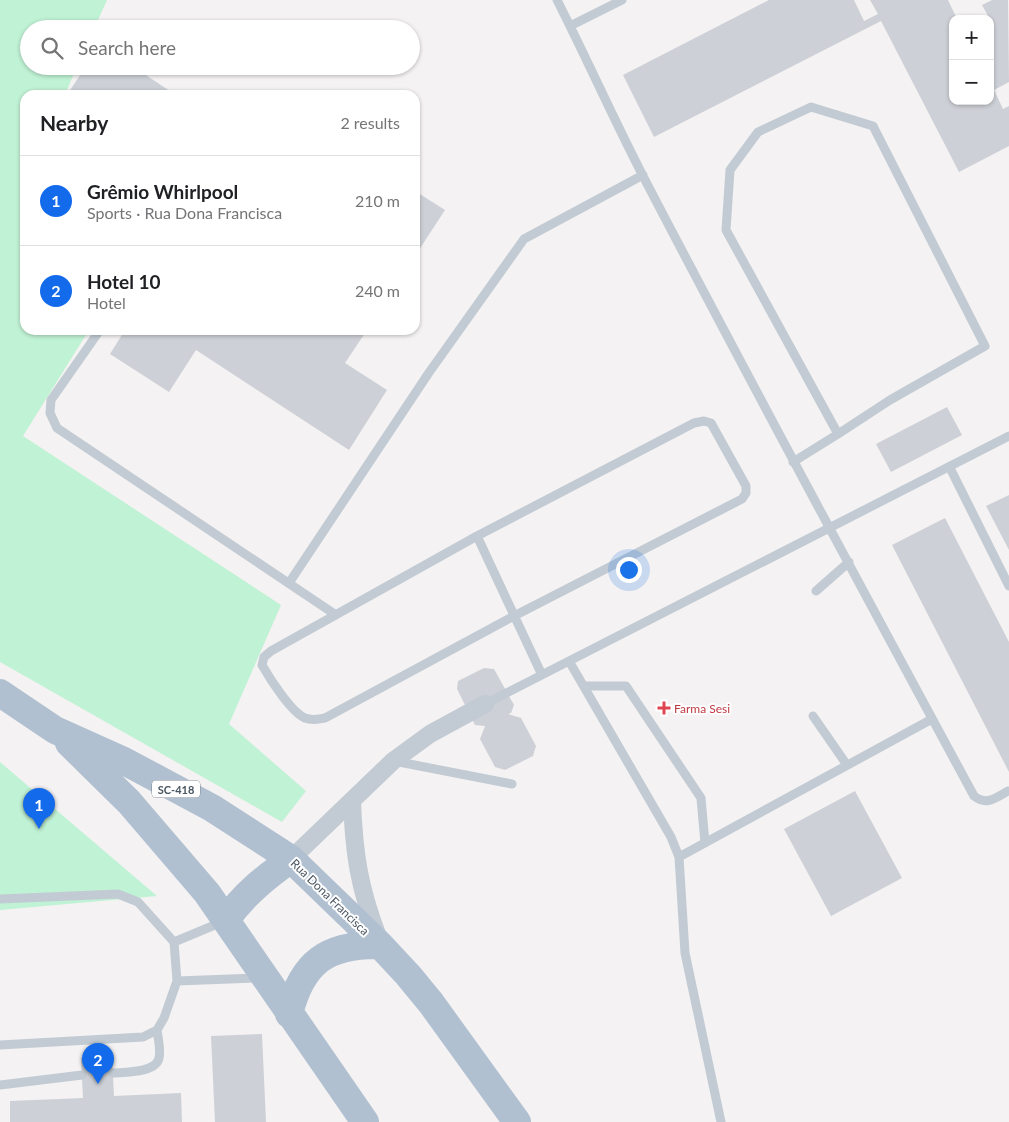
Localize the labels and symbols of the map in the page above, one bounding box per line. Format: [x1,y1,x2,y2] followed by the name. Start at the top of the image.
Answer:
[616,557,642,583] your location
[674,701,730,716] place label: Farma Sesi
[658,702,670,714] marker: Farma Sesi
[152,781,200,798] road number: SC-418
[23,788,55,829] pin: 1
[288,856,372,938] street label: Rua Dona Francisca
[82,1043,114,1084] pin: 2

